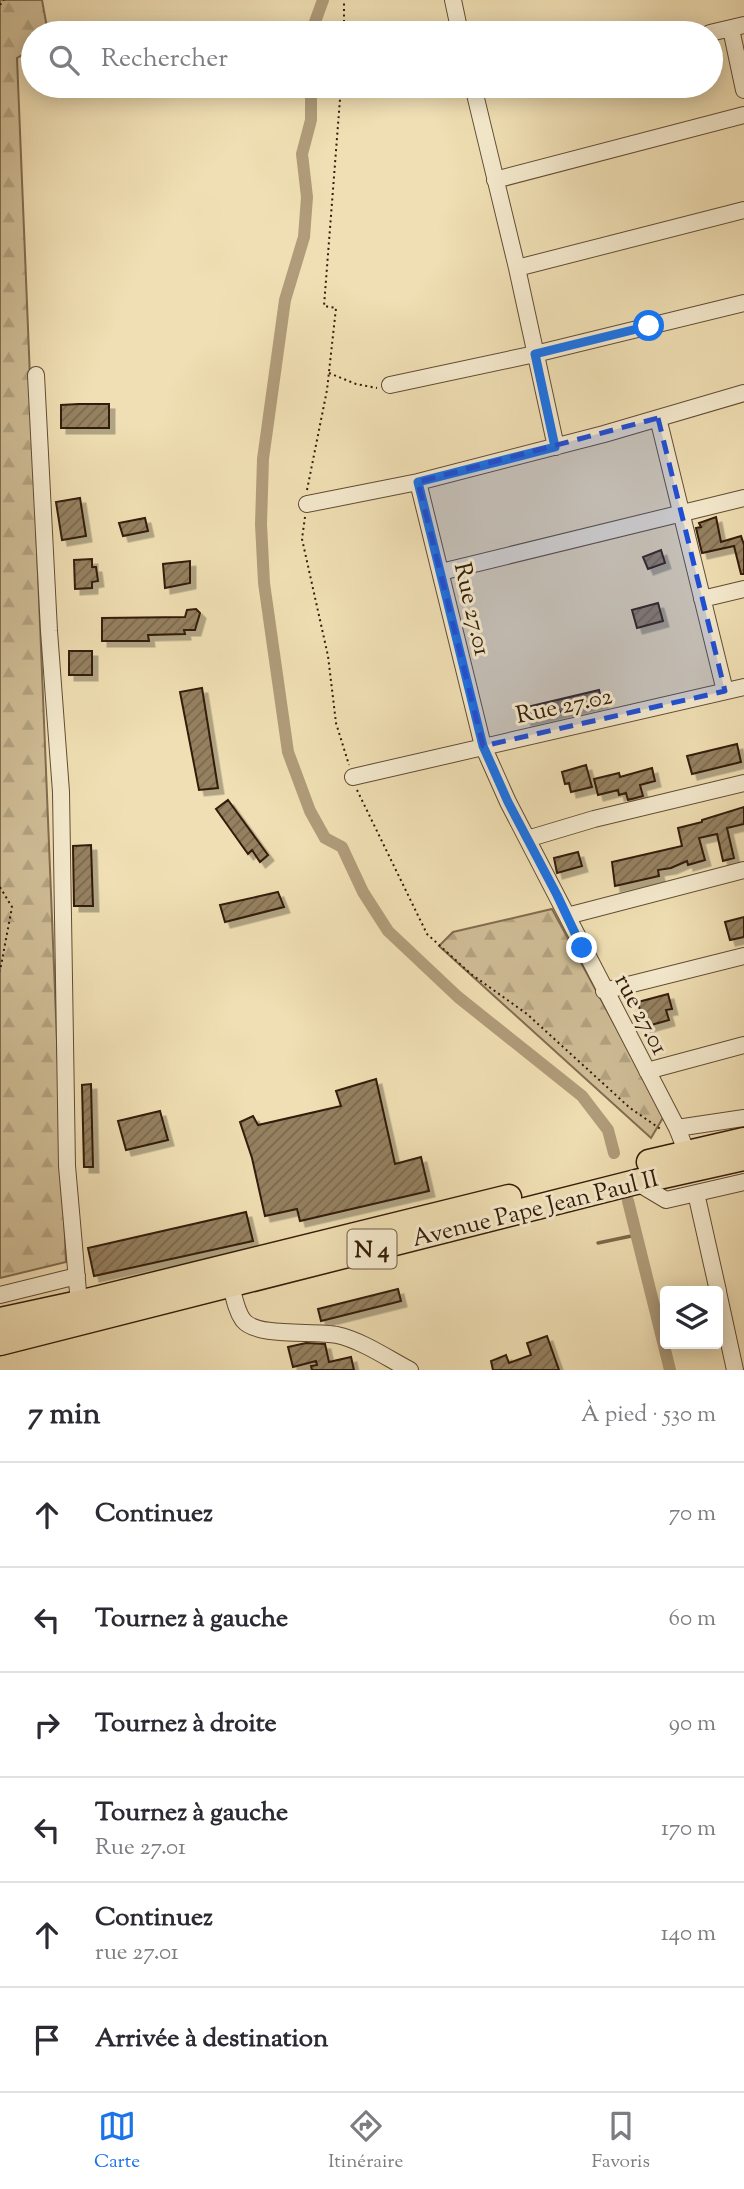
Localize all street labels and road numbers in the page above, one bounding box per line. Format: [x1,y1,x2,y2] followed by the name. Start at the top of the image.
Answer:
[444,559,498,659] street label: Rue 27.01
[513,680,616,734] street label: Rue 27.02
[605,968,676,1061] street label: rue 27.01
[409,1163,662,1257] street label: Avenue Pape Jean Paul II
[348,1230,396,1268] road number: N 4

